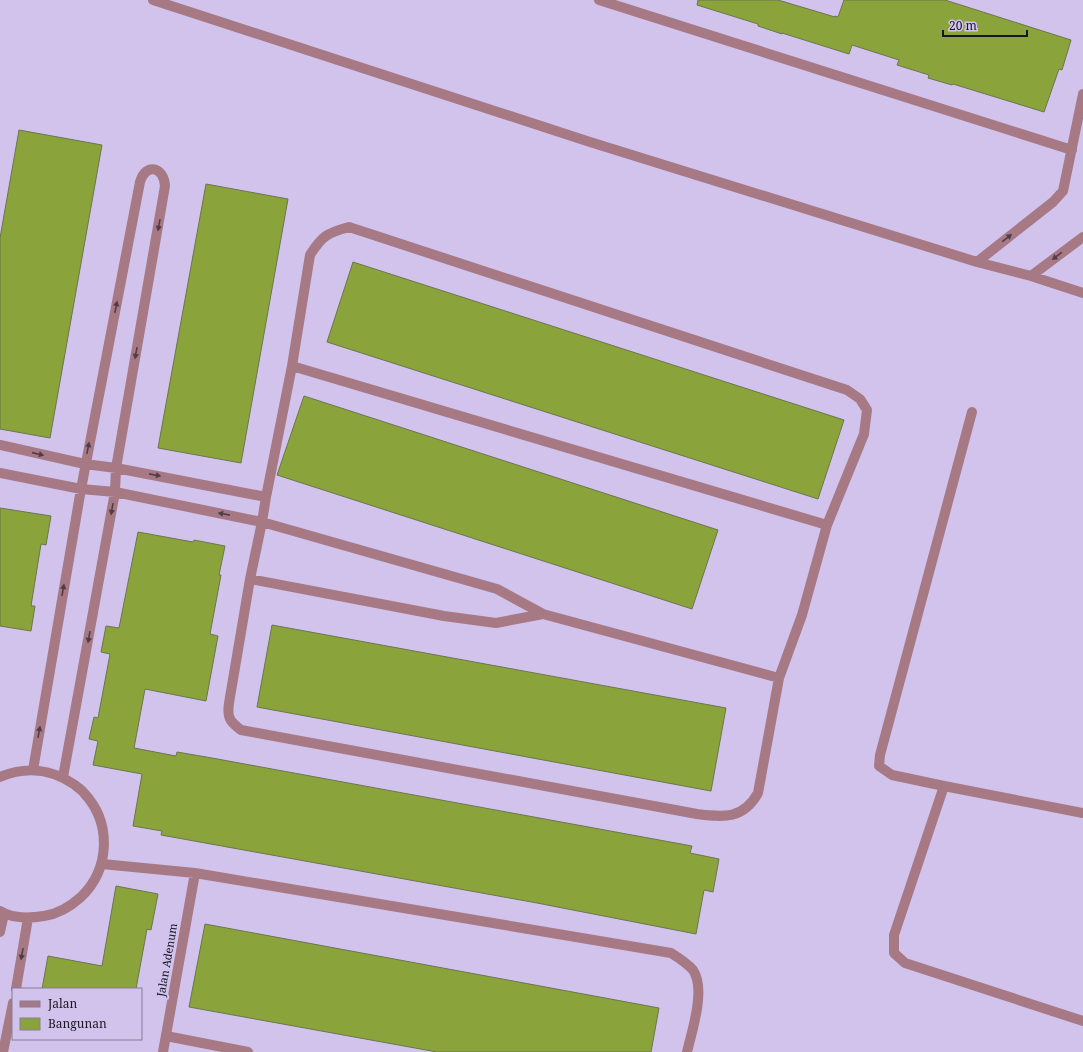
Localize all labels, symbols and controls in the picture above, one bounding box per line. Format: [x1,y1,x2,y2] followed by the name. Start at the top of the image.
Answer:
[943,12,1027,38] scale bar
[949,17,977,34] text: 20 m
[155,219,161,231] one-way arrow
[1002,234,1013,242] one-way arrow
[1052,252,1063,261] one-way arrow
[113,300,119,313] one-way arrow
[133,347,139,359] one-way arrow
[86,442,92,454] one-way arrow
[32,451,44,457] one-way arrow
[148,473,161,479] one-way arrow
[109,503,115,515] one-way arrow
[218,511,230,517] one-way arrow
[60,584,66,596] one-way arrow
[85,631,91,643] one-way arrow
[36,726,42,738] one-way arrow
[152,921,180,999] street label: Jalan Adenum
[19,947,25,960] one-way arrow
[12,988,142,1040] legend
[47,995,78,1012] text: Jalan
[48,1015,107,1032] text: Bangunan

